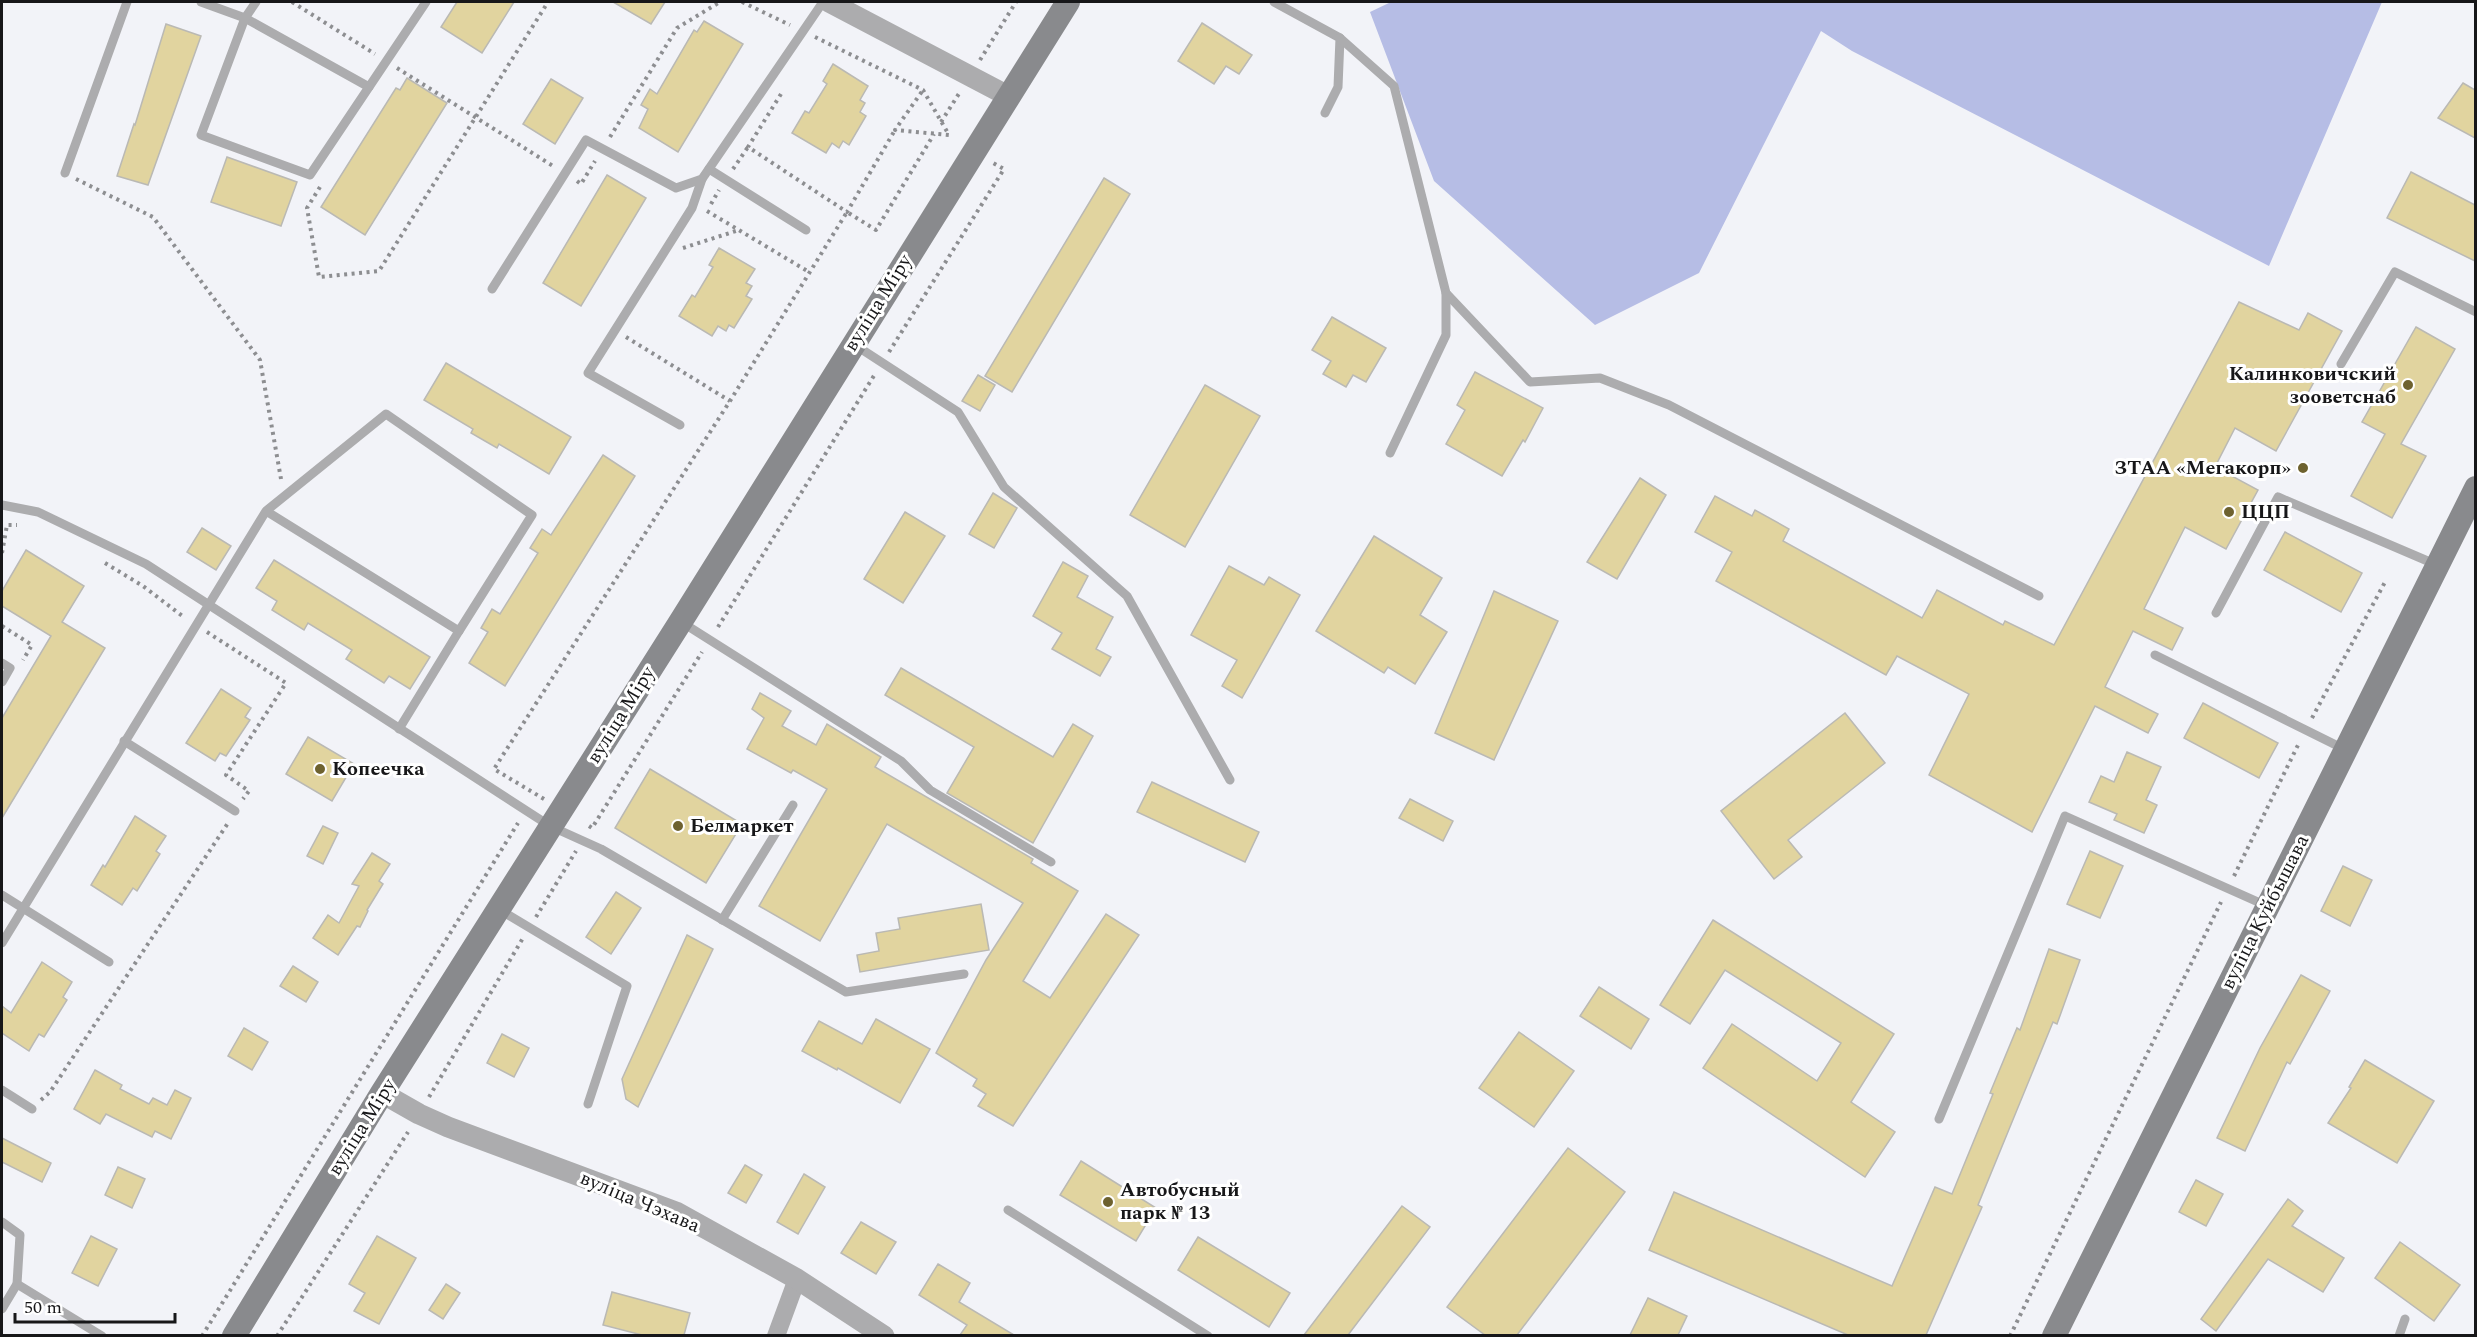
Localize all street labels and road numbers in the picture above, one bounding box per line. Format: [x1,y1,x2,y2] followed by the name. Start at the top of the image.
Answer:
[836,247,921,357] street label: вуліца Міру
[579,659,664,769] street label: вуліца Міру
[2213,829,2317,995] street label: вуліца Куйбышава
[320,1071,405,1181] street label: вуліца Міру
[575,1163,705,1241] street label: вуліца Чэхава

